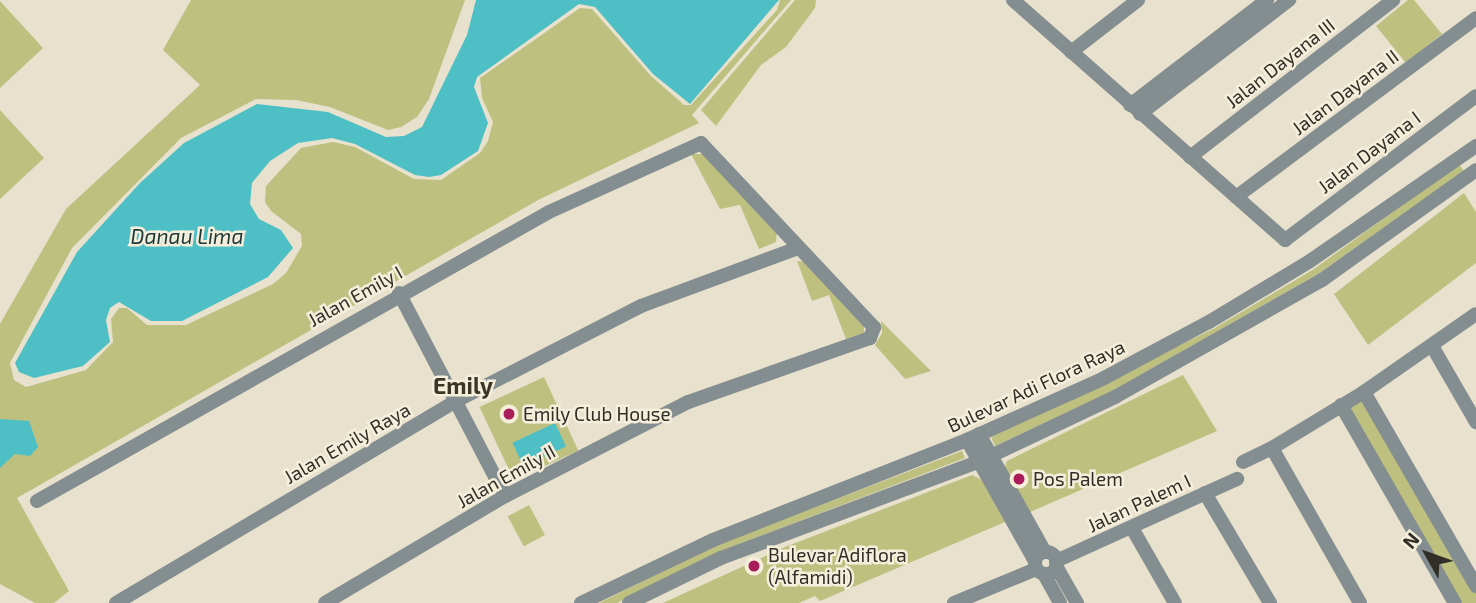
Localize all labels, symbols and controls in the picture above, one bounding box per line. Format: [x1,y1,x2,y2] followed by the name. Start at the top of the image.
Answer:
[1221,13,1339,113] street label: Jalan Dayana III
[1287,45,1403,139] street label: Jalan Dayana II
[1313,106,1425,198] street label: Jalan Dayana I
[131,223,243,249] water label: Danau Lima
[304,261,406,331] street label: Jalan Emily I
[943,335,1129,437] street label: Bulevar Adi Flora Raya
[433,371,493,399] district label: Emily
[280,398,414,488] street label: Jalan Emily Raya
[523,403,671,425] place label: Emily Club House
[501,406,517,422] marker: Emily Club House
[452,439,560,513] street label: Jalan Emily II
[1033,468,1123,490] place label: Pos Palem
[1084,469,1194,537] street label: Jalan Palem I
[1011,471,1027,487] marker: Pos Palem
[1392,519,1462,589] north arrow
[1397,528,1424,553] text: N
[768,544,908,588] place label: Bulevar Adiflora (Alfamidi)
[746,558,762,574] marker: Bulevar Adiflora (Alfamidi)

